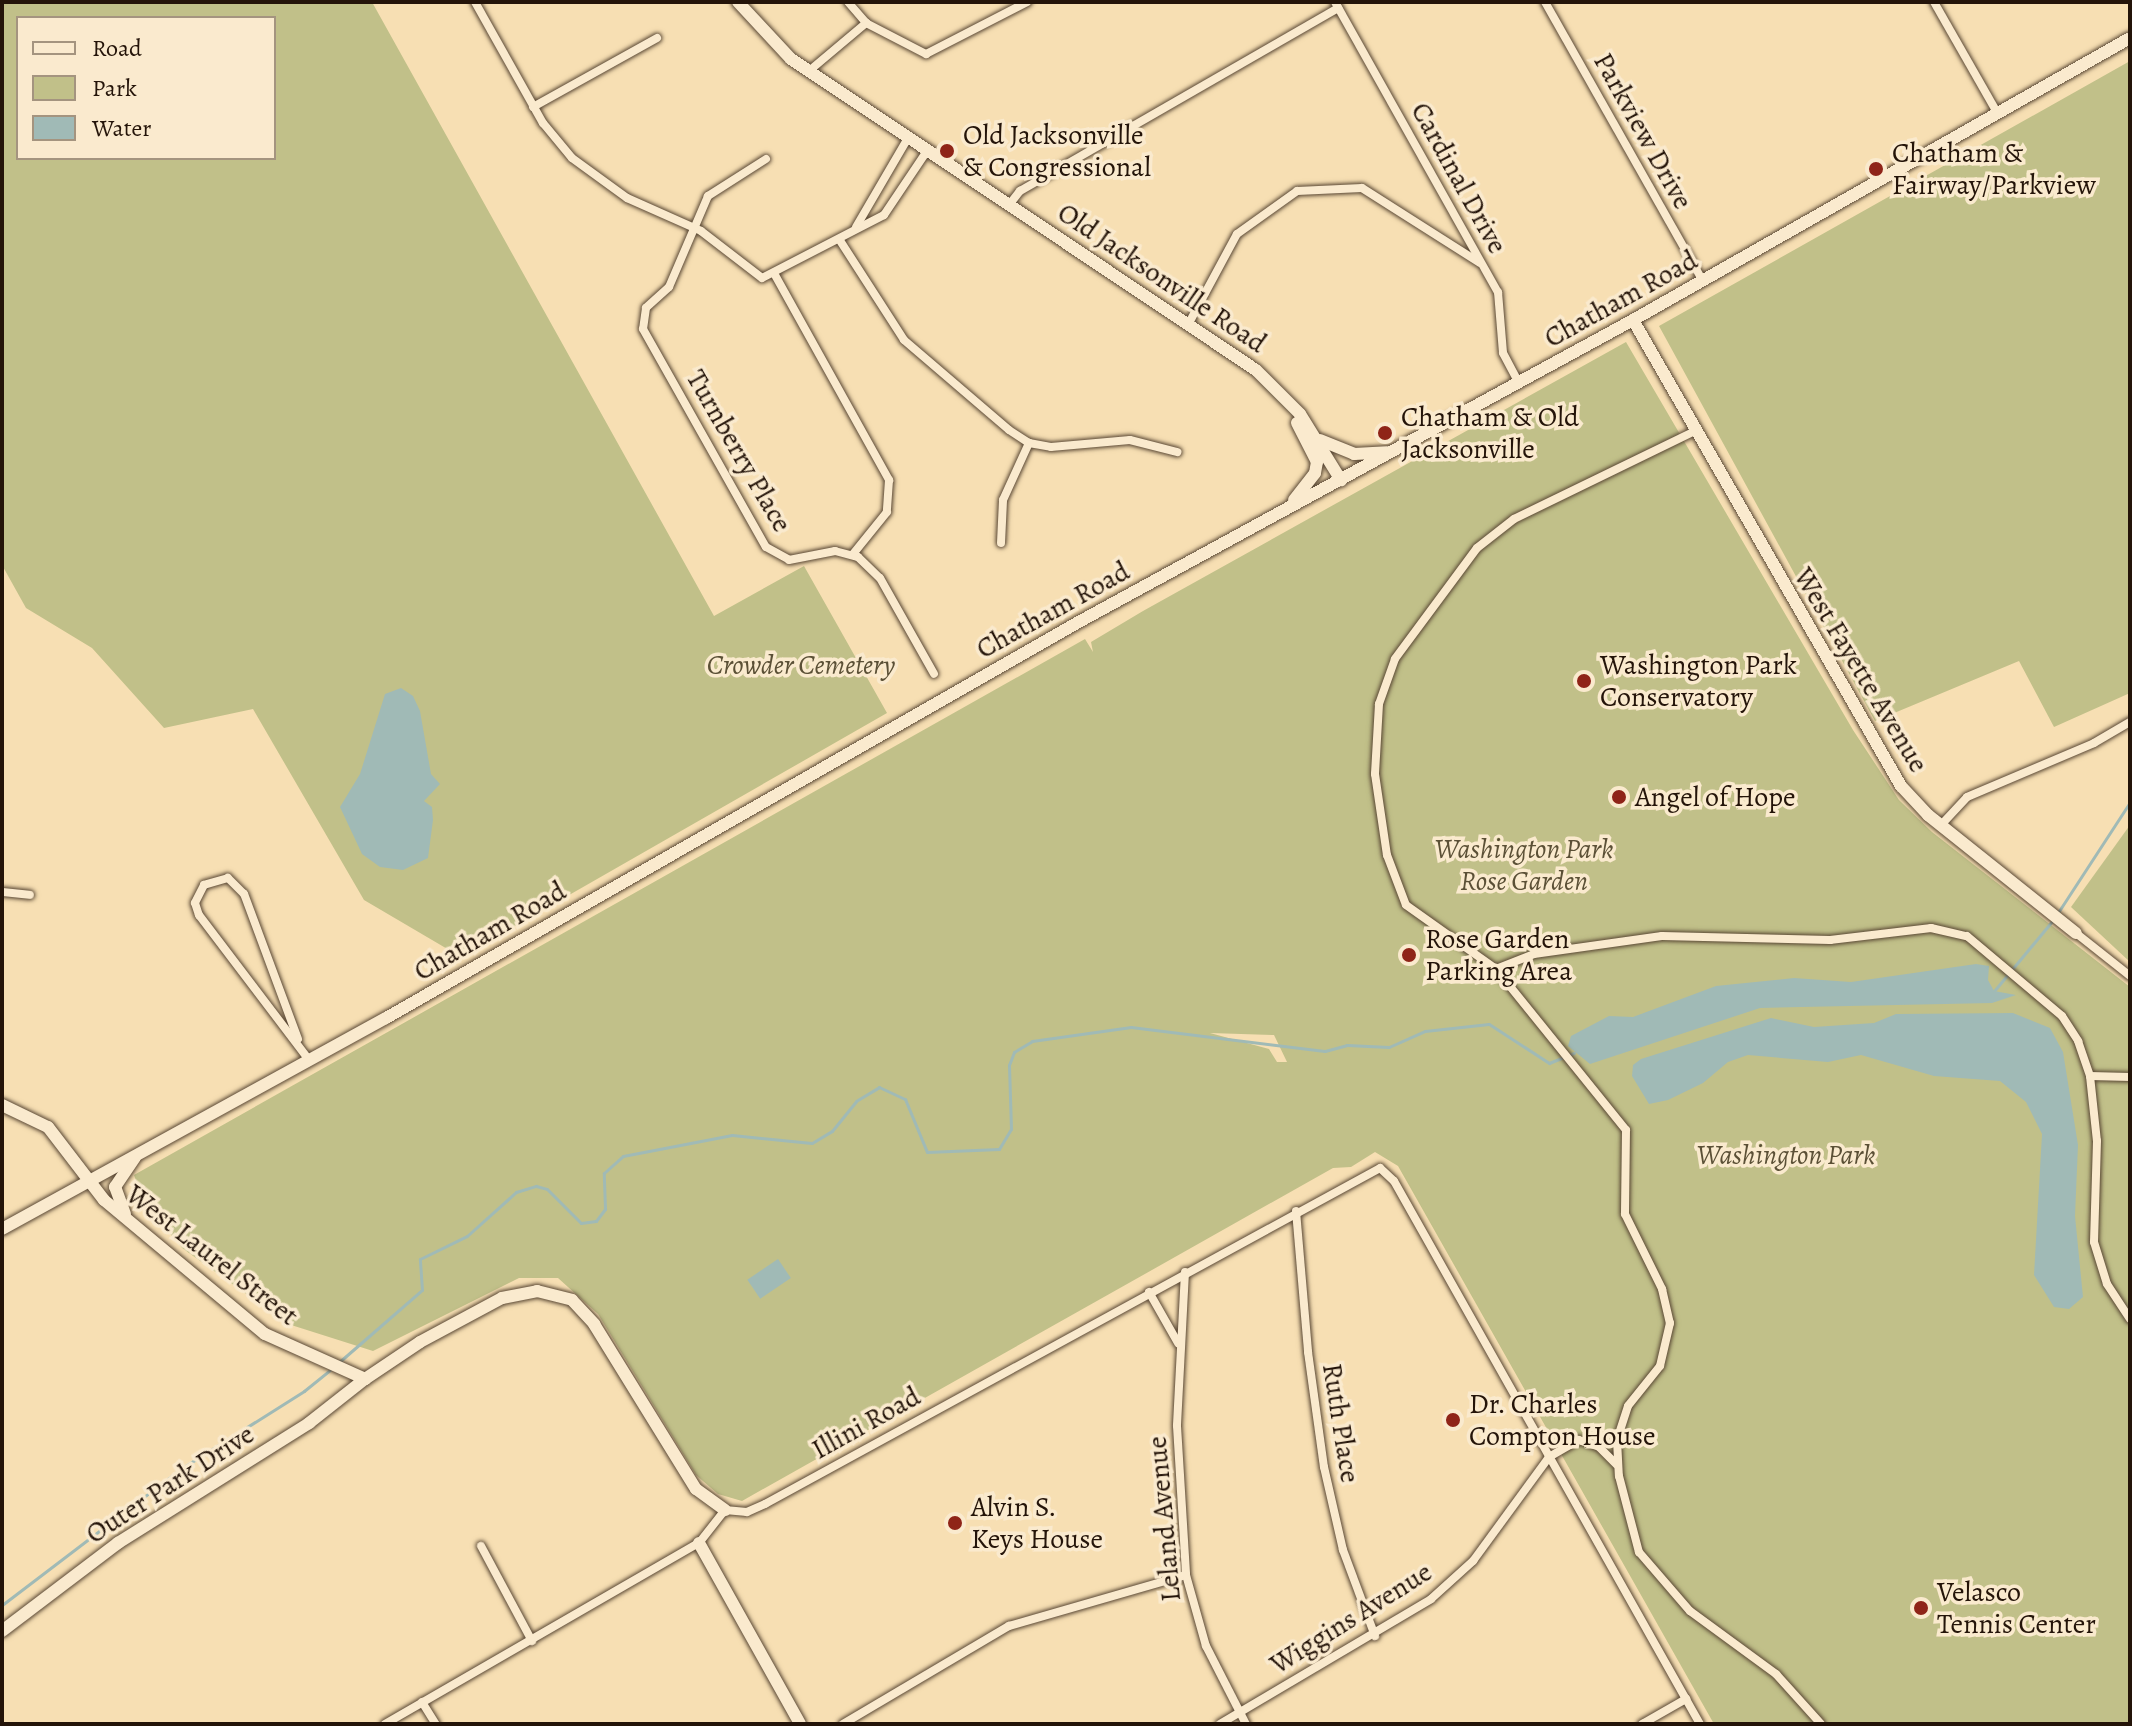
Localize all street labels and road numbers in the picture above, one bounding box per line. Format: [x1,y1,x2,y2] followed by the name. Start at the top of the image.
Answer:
[1586,47,1700,215] street label: Parkview Drive
[1404,97,1514,259] street label: Cardinal Drive
[1051,196,1273,360] street label: Old Jacksonville Road
[1539,243,1703,355] street label: Chatham Road
[679,364,799,538] street label: Turnberry Place
[971,554,1135,666] street label: Chatham Road
[1787,562,1935,778] street label: West Fayette Avenue
[408,874,572,988] street label: Chatham Road
[119,1177,305,1333] street label: West Laurel Street
[1315,1361,1367,1485] street label: Ruth Place
[806,1380,926,1466] street label: Illini Road
[80,1417,260,1551] street label: Outer Park Drive
[1140,1435,1188,1603] street label: Leland Avenue
[1264,1555,1438,1681] street label: Wiggins Avenue

